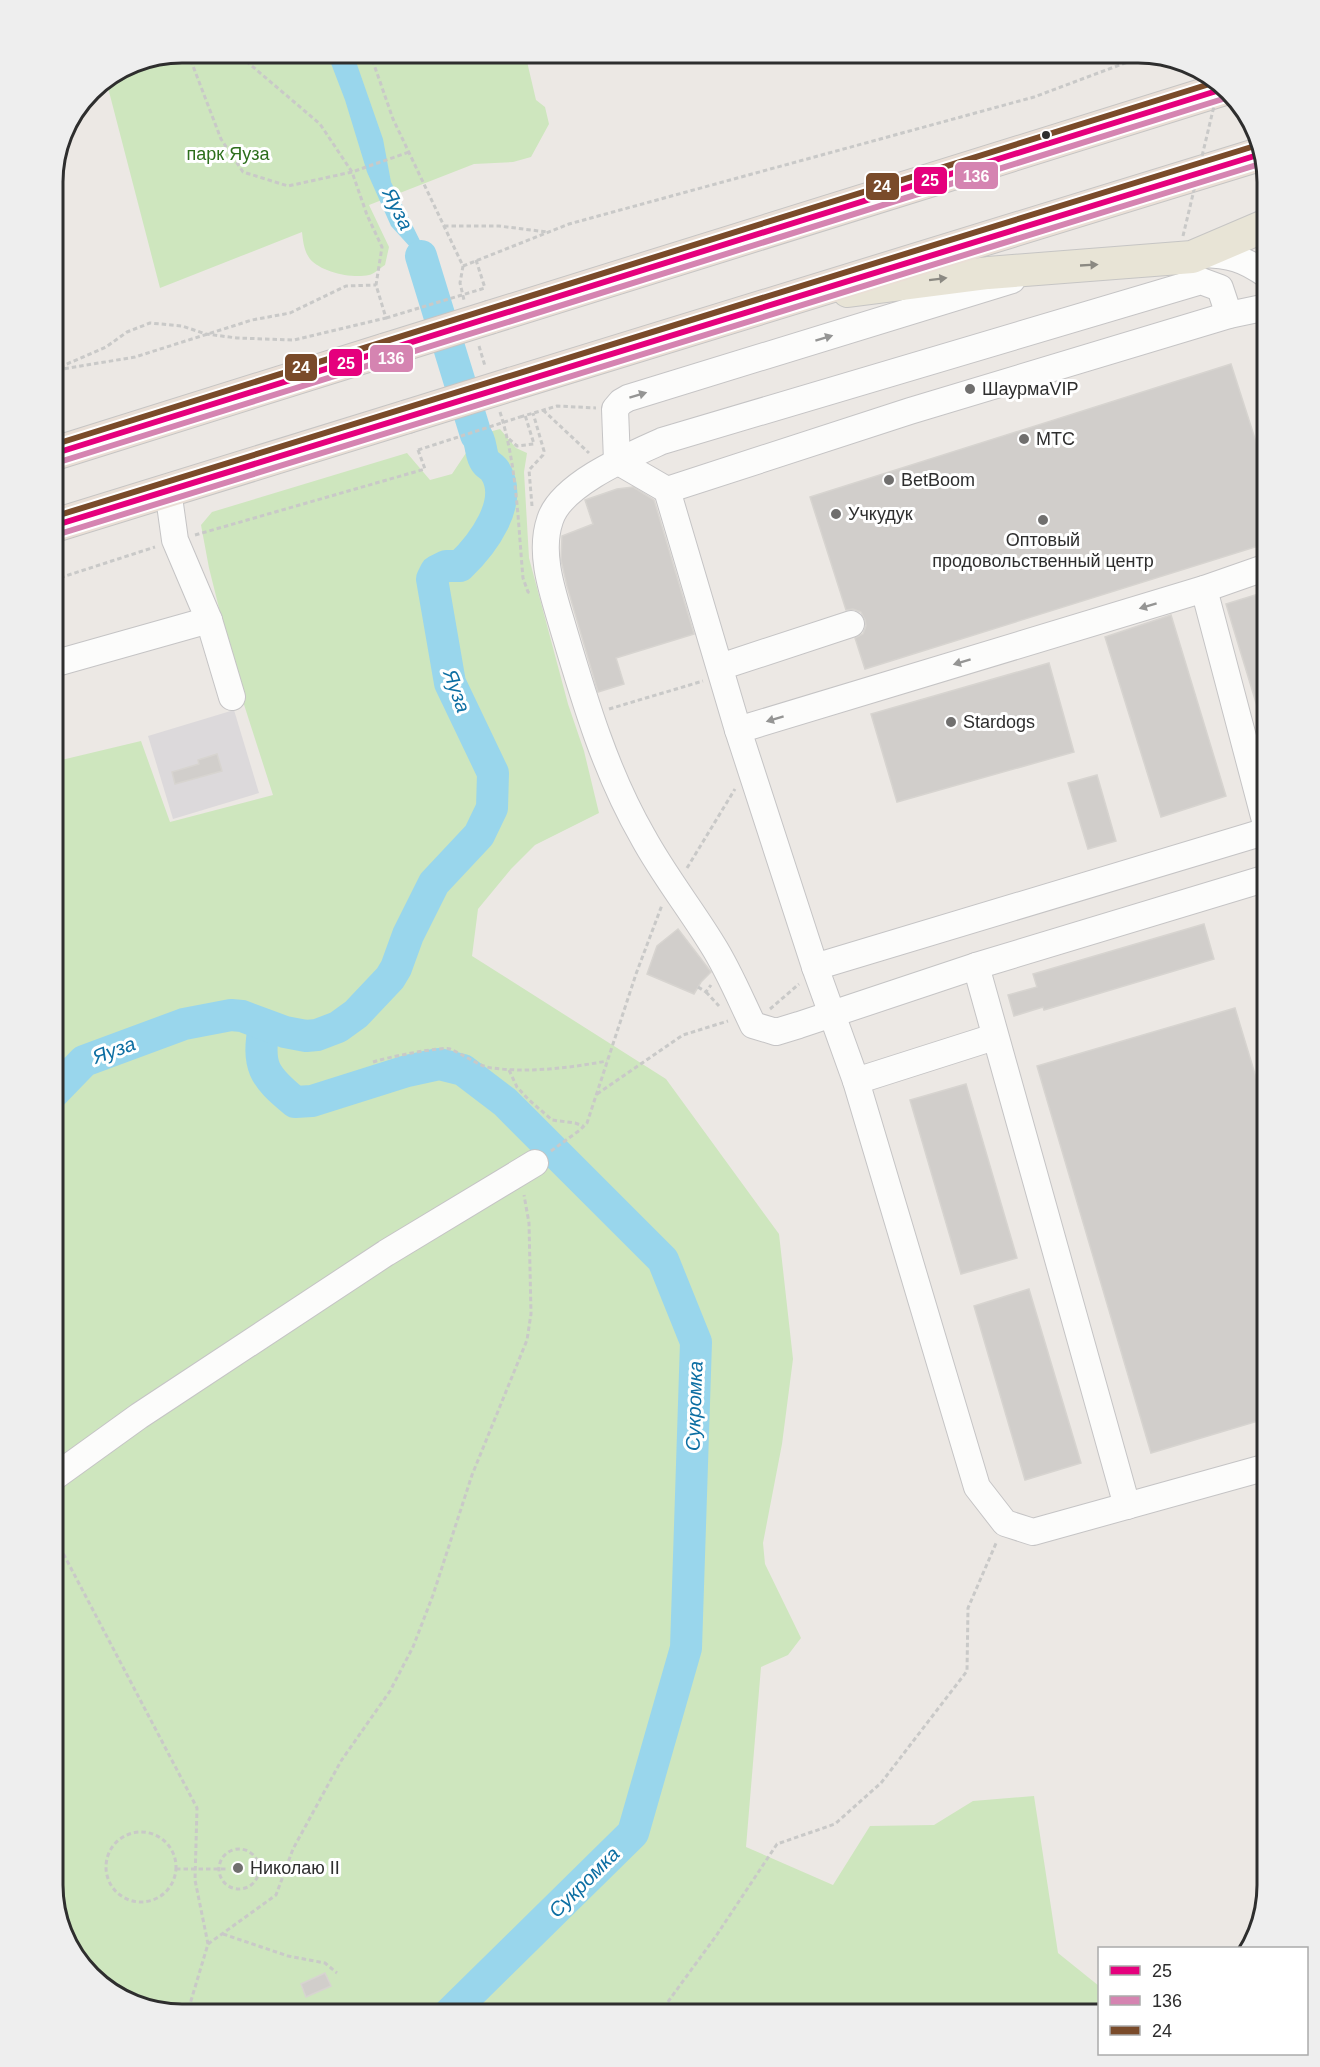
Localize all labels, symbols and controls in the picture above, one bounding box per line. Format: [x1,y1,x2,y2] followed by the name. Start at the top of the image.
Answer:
[1040,129,1052,141] unlabelled marker
[187,144,270,164] park label: парк Яуза
[954,161,999,190] line badge: 136
[913,166,948,195] line badge: 25
[963,168,989,185] text: 136
[865,172,900,201] line badge: 24
[921,172,939,189] text: 25
[873,178,891,195] text: 24
[378,184,417,234] water label: Яуза
[1079,261,1098,270] one-way arrow
[928,275,947,284] one-way arrow
[815,333,833,342] one-way arrow
[369,344,414,373] line badge: 136
[328,348,363,377] line badge: 25
[378,350,404,367] text: 136
[284,353,318,382] line badge: 24
[337,355,355,372] text: 25
[292,359,310,376] text: 24
[982,379,1079,399] place label: ШаурмаVIP
[963,382,977,396] marker: ШаурмаVIP
[629,390,647,399] one-way arrow
[1036,429,1075,449] place label: МТС
[1017,432,1031,446] marker: МТС
[901,470,975,490] place label: BetBoom
[882,473,896,487] marker: BetBoom
[848,504,913,524] place label: Учкудук
[829,507,843,521] marker: Учкудук
[1036,513,1050,527] marker: Оптовый продовольственный центр
[932,530,1154,571] place label: Оптовый продовольственный центр
[1139,602,1157,611] one-way arrow
[953,658,971,667] one-way arrow
[439,666,475,715] water label: Яуза
[963,712,1035,732] place label: Stardogs
[766,715,784,724] one-way arrow
[944,715,958,729] marker: Stardogs
[89,1032,138,1068] water label: Яуза
[681,1361,707,1451] water label: Сукромка
[544,1842,624,1922] water label: Сукромка
[250,1858,340,1878] place label: Николаю II
[231,1861,245,1875] marker: Николаю II
[1098,1947,1308,2055] legend
[1152,1961,1172,1981] text: 25
[1152,1991,1182,2011] text: 136
[1152,2021,1172,2041] text: 24

